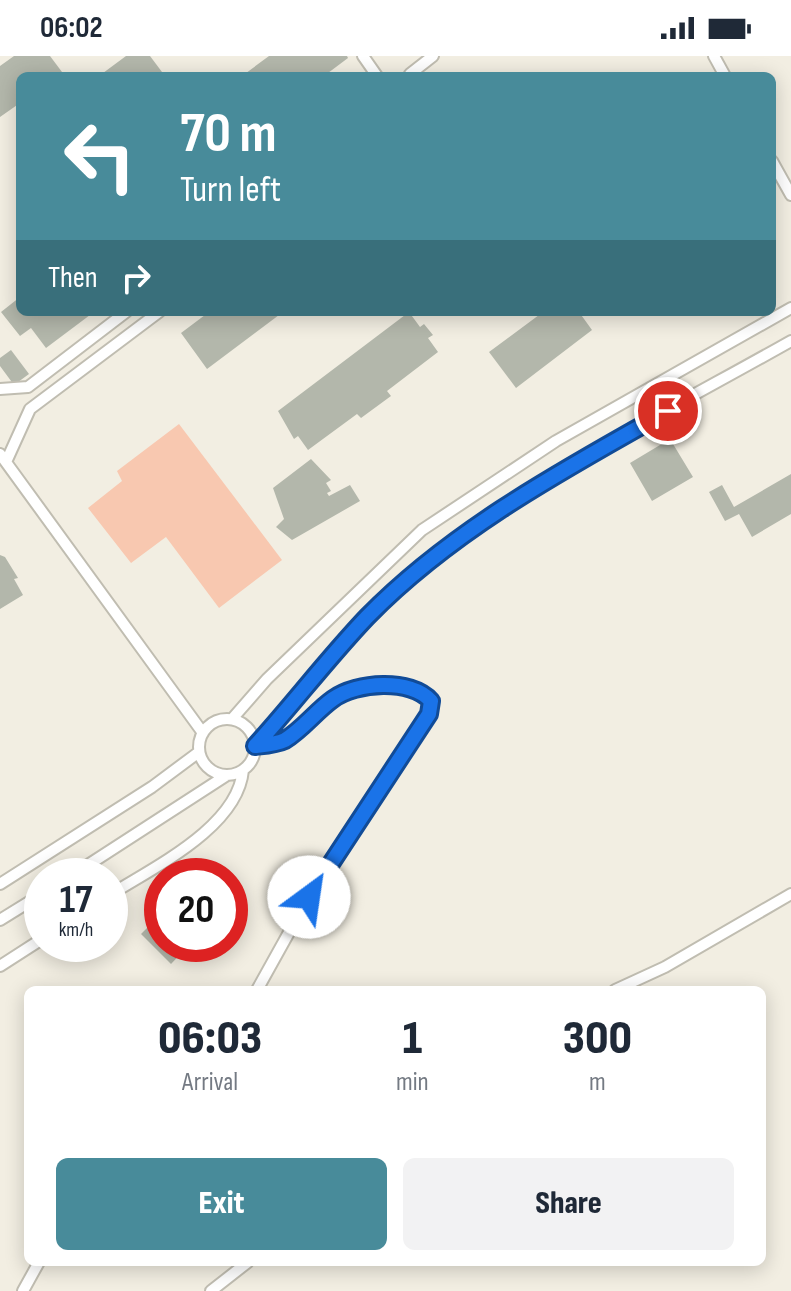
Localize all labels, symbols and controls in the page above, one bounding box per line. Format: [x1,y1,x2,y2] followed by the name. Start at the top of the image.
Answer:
[40,10,103,46] text: 06:02
[180,101,277,168] text: 70 m
[48,104,152,208] icon: left
[180,169,281,212] text: Turn left
[114,256,158,300] icon: right
[48,260,98,296] text: Then
[634,377,702,445] pin
[646,389,690,433] icon: arrive
[267,855,351,939] position arrow
[144,858,248,962] speed limit sign: 20
[60,876,92,924] text: 17
[59,918,93,942] text: km/h
[158,1010,262,1067] text: 06:03
[403,1010,422,1067] text: 1
[563,1010,632,1067] text: 300
[182,1067,238,1098] text: Arrival
[396,1067,429,1098] text: min
[589,1067,606,1098] text: m
[56,1158,387,1250] button: Exit
[403,1158,734,1250] button: Share

